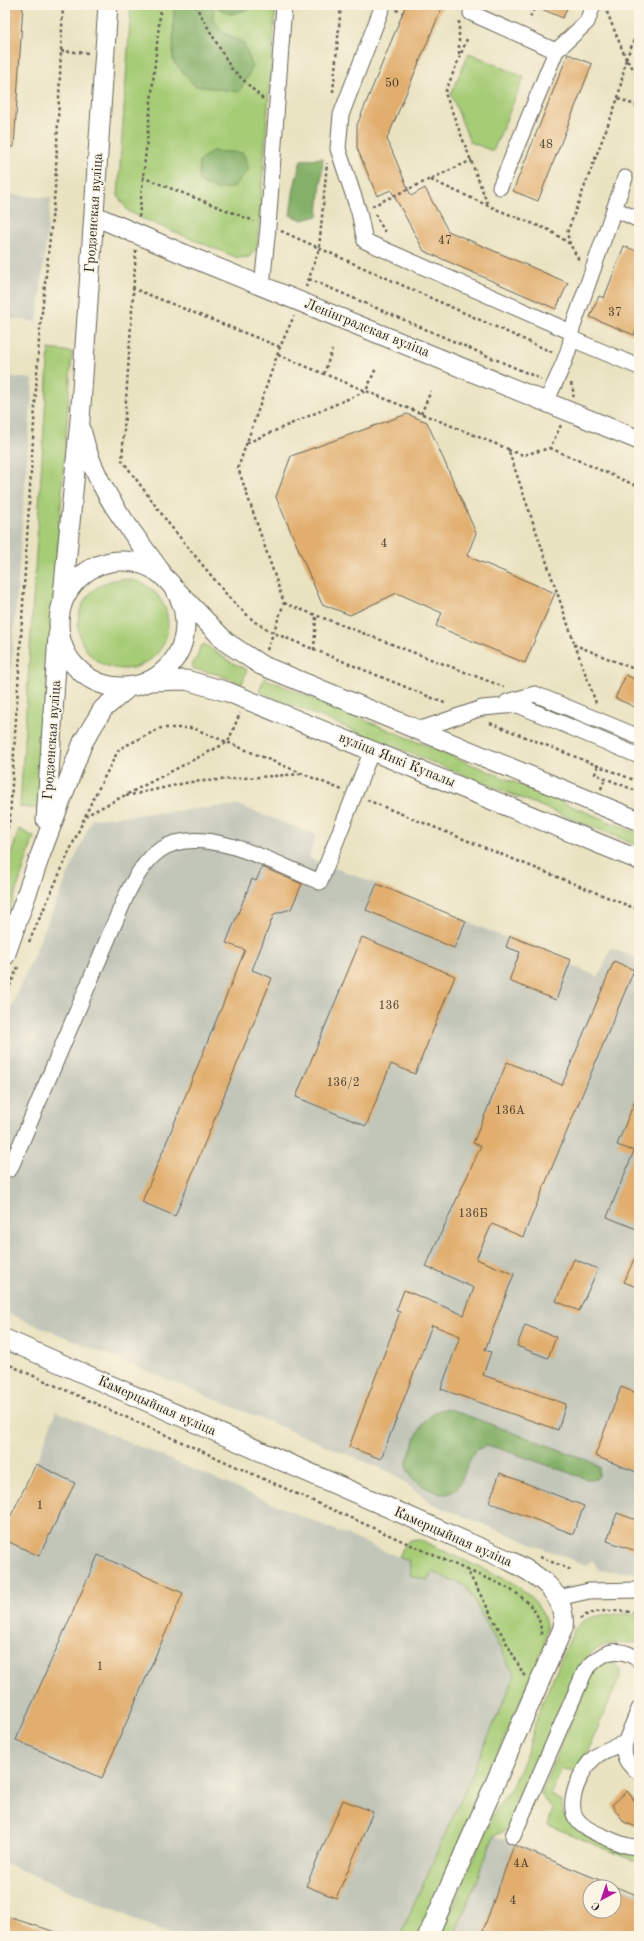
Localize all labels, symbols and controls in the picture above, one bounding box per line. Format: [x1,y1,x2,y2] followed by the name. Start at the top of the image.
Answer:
[385,77,399,90] house number: 50
[539,139,553,151] house number: 48
[83,153,105,273] street label: Гродзенская вуліца
[438,235,452,247] house number: 47
[302,296,432,360] street label: Ленінградская вуліца
[608,307,622,319] house number: 37
[381,538,388,550] house number: 4
[41,680,63,800] street label: Гродзенская вуліца
[337,730,457,790] street label: вуліца Янкі Купалы
[379,1000,399,1012] house number: 136
[326,1077,360,1089] house number: 136/2
[495,1105,525,1117] house number: 136А
[458,1208,488,1220] house number: 136Б
[96,1374,218,1438] street label: Камерцыйная вуліца
[37,1500,43,1512] house number: 1
[392,1505,514,1569] street label: Камерцыйная вуліца
[97,1661,103,1673] house number: 1
[513,1858,529,1870] house number: 4А
[582,1879,622,1919] north arrow
[510,1895,517,1907] house number: 4
[590,1899,603,1912] text: С

